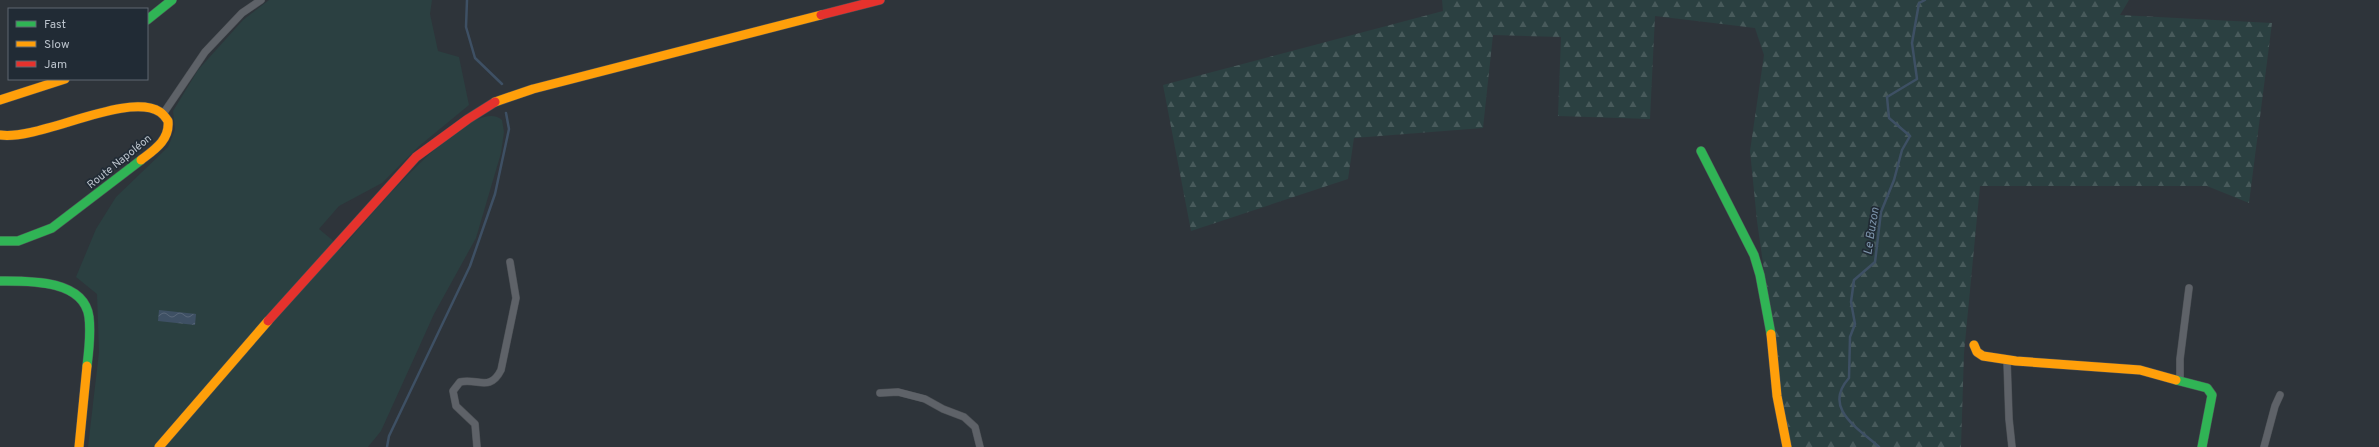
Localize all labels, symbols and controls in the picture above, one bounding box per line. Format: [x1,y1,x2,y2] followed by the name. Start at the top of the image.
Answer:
[8,8,148,80] legend
[44,17,66,33] text: Fast
[44,37,70,53] text: Slow
[44,57,67,73] text: Jam
[85,132,155,192] street label: Route Napoléon
[1860,206,1884,256] water label: Le Buzon

